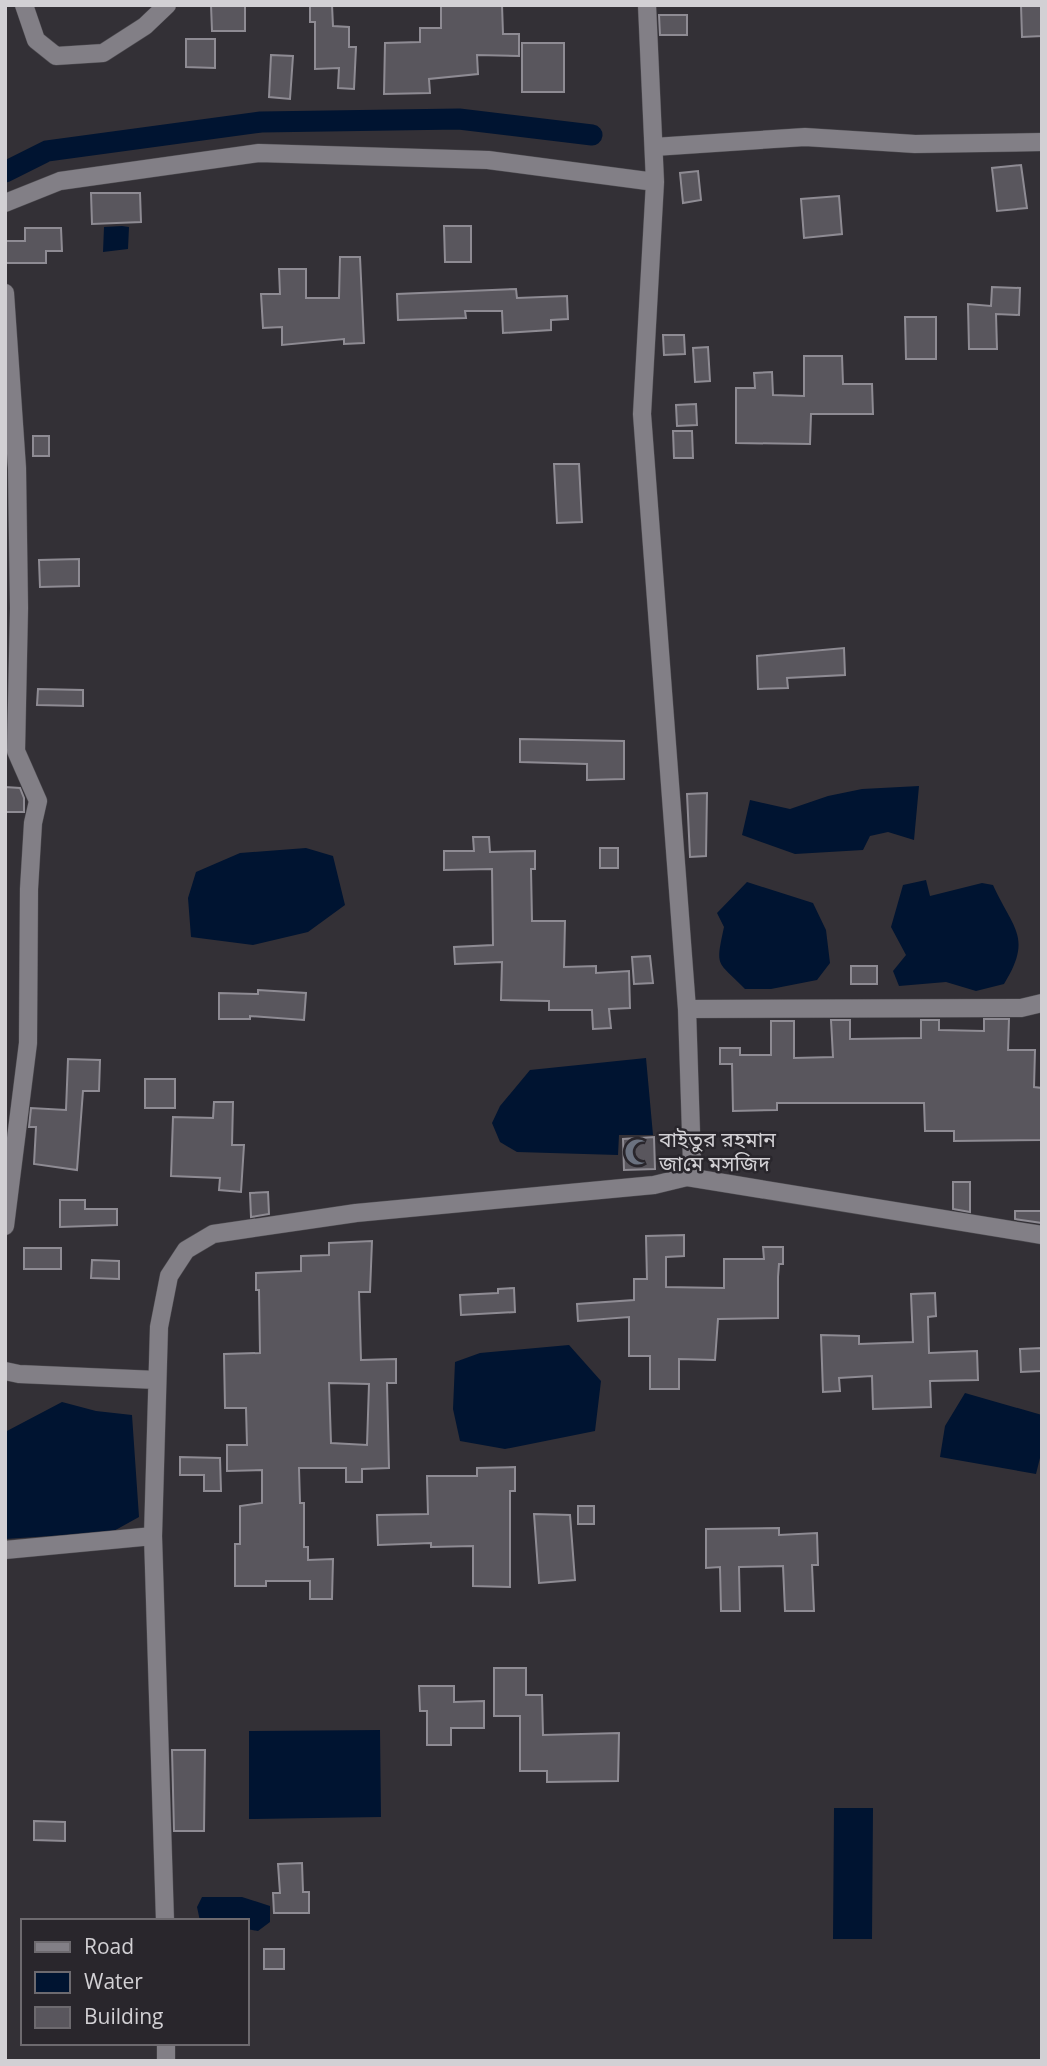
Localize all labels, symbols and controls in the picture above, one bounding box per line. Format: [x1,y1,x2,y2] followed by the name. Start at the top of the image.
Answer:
[658,1125,776,1177] place label: বাইতুর রহমান জা‌মে মস‌জিদ
[623,1137,653,1167] mosque icon: বাইতুর রহমান জা‌মে মস‌জিদ
[21,1919,248,2045] legend
[84,1932,134,1960] text: Road
[84,1967,143,1995] text: Water
[84,2002,163,2030] text: Building

